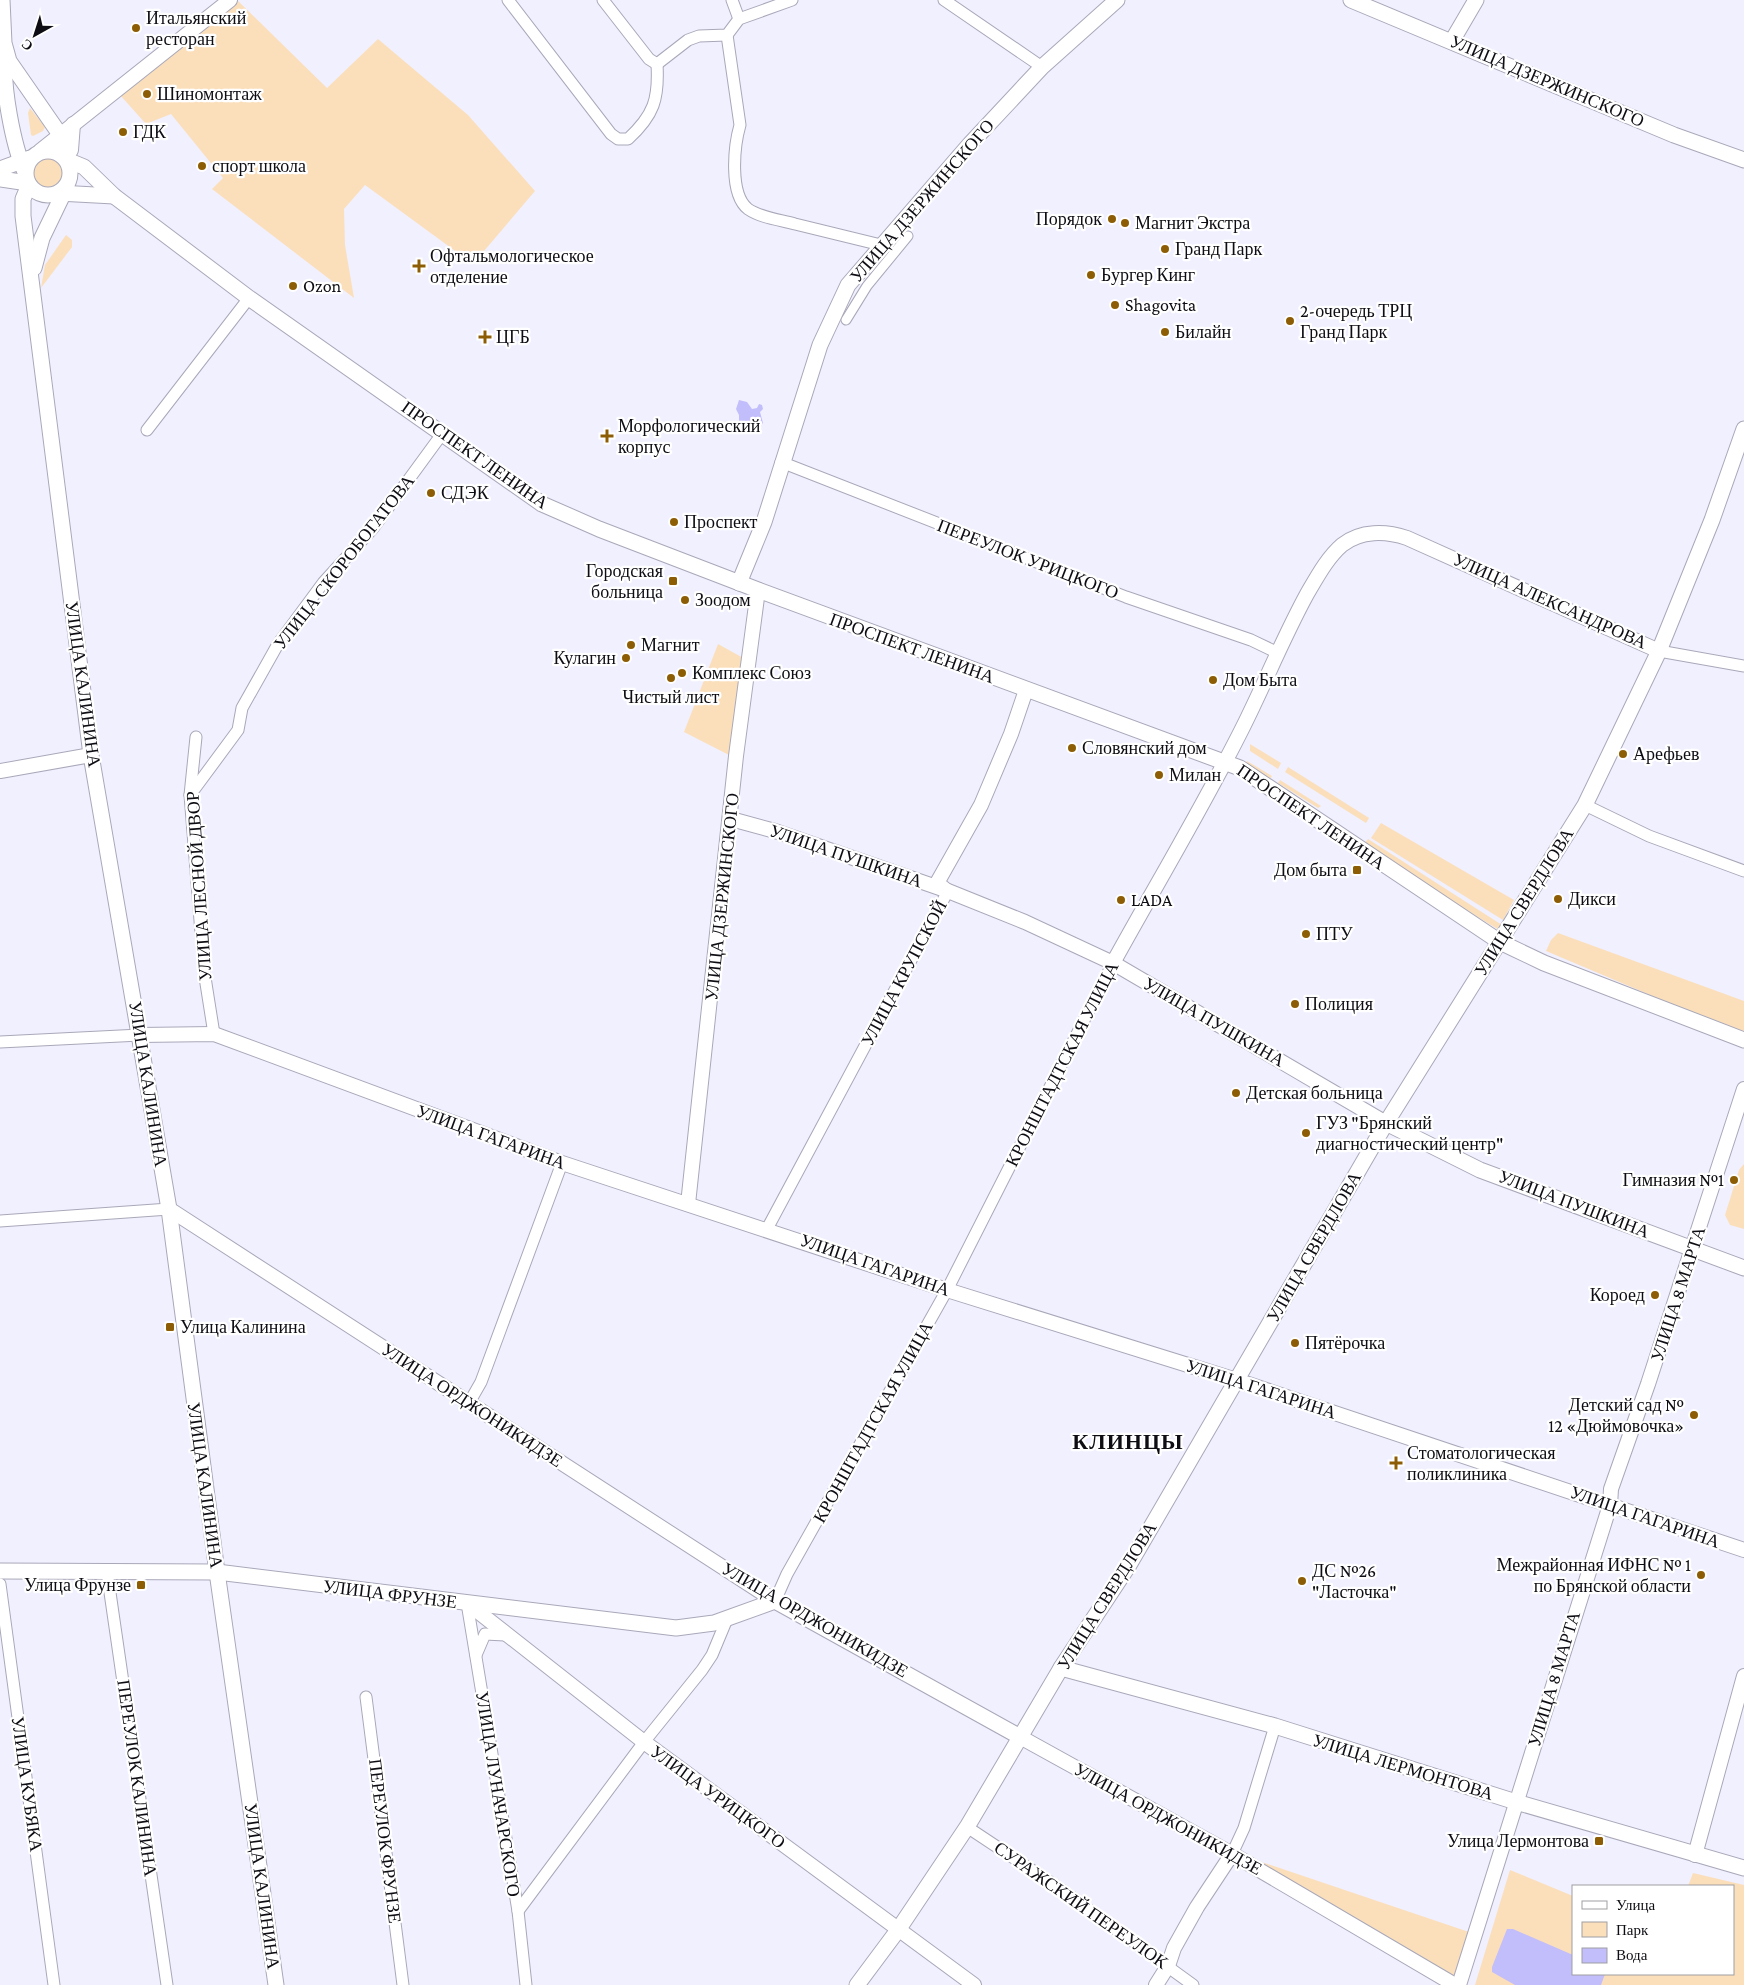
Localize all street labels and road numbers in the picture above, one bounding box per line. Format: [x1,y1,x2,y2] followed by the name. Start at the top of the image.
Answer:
[1447,31,1647,131] street label: УЛИЦА ДЗЕРЖИНСКОГО
[846,116,998,286] street label: УЛИЦА ДЗЕРЖИНСКОГО
[398,397,552,513] street label: ПРОСПЕКТ ЛЕНИНА
[270,471,418,653] street label: УЛИЦА СКОРОБОГАТОВА
[935,515,1121,603] street label: ПЕРЕУЛОК УРИЦКОГО
[1450,549,1650,653] street label: УЛИЦА АЛЕКСАНДРОВА
[61,600,105,768] street label: УЛИЦА КАЛИНИНА
[827,609,997,687] street label: ПРОСПЕКТ ЛЕНИНА
[1233,760,1389,874] street label: ПРОСПЕКТ ЛЕНИНА
[182,790,216,982] street label: УЛИЦА ЛЕСНОЙ ДВОР
[701,792,743,1002] street label: УЛИЦА ДЗЕРЖИНСКОГО
[767,820,925,892] street label: УЛИЦА ПУШКИНА
[1470,824,1578,980] street label: УЛИЦА СВЕРДЛОВА
[857,897,951,1049] street label: УЛИЦА КРУПСКОЙ
[1002,958,1122,1170] street label: КРОНШТАДТСКАЯ УЛИЦА
[1140,973,1288,1071] street label: УЛИЦА ПУШКИНА
[125,1000,171,1168] street label: УЛИЦА КАЛИНИНА
[414,1101,568,1173] street label: УЛИЦА ГАГАРИНА
[1496,1166,1652,1242] street label: УЛИЦА ПУШКИНА
[1263,1168,1365,1326] street label: УЛИЦА СВЕРДЛОВА
[1647,1224,1709,1364] street label: УЛИЦА 8 МАРТА
[797,1230,953,1300] street label: УЛИЦА ГАГАРИНА
[809,1318,937,1526] street label: КРОНШТАДТСКАЯ УЛИЦА
[378,1339,566,1471] street label: УЛИЦА ОРДЖОНИКИДЗЕ
[1183,1355,1339,1423] street label: УЛИЦА ГАГАРИНА
[183,1401,227,1569] street label: УЛИЦА КАЛИНИНА
[1567,1482,1723,1552] street label: УЛИЦА ГАГАРИНА
[1053,1518,1161,1674] street label: УЛИЦА СВЕРДЛОВА
[718,1558,912,1682] street label: УЛИЦА ОРДЖОНИКИДЗЕ
[322,1576,458,1612] street label: УЛИЦА ФРУНЗЕ
[1524,1609,1584,1749] street label: УЛИЦА 8 МАРТА
[113,1678,161,1878] street label: ПЕРЕУЛОК КАЛИНИНА
[472,1690,524,1898] street label: УЛИЦА ЛУНАЧАРСКОГО
[8,1715,46,1853] street label: УЛИЦА КУБЯКА
[1310,1730,1496,1804] street label: УЛИЦА ЛЕРМОНТОВА
[647,1741,789,1853] street label: УЛИЦА УРИЦКОГО
[365,1757,405,1925] street label: ПЕРЕУЛОК ФРУНЗЕ
[1071,1759,1265,1879] street label: УЛИЦА ОРДЖОНИКИДЗЕ
[240,1802,284,1970] street label: УЛИЦА КАЛИНИНА
[990,1837,1172,1973] street label: СУРАЖСКИЙ ПЕРЕУЛОК

